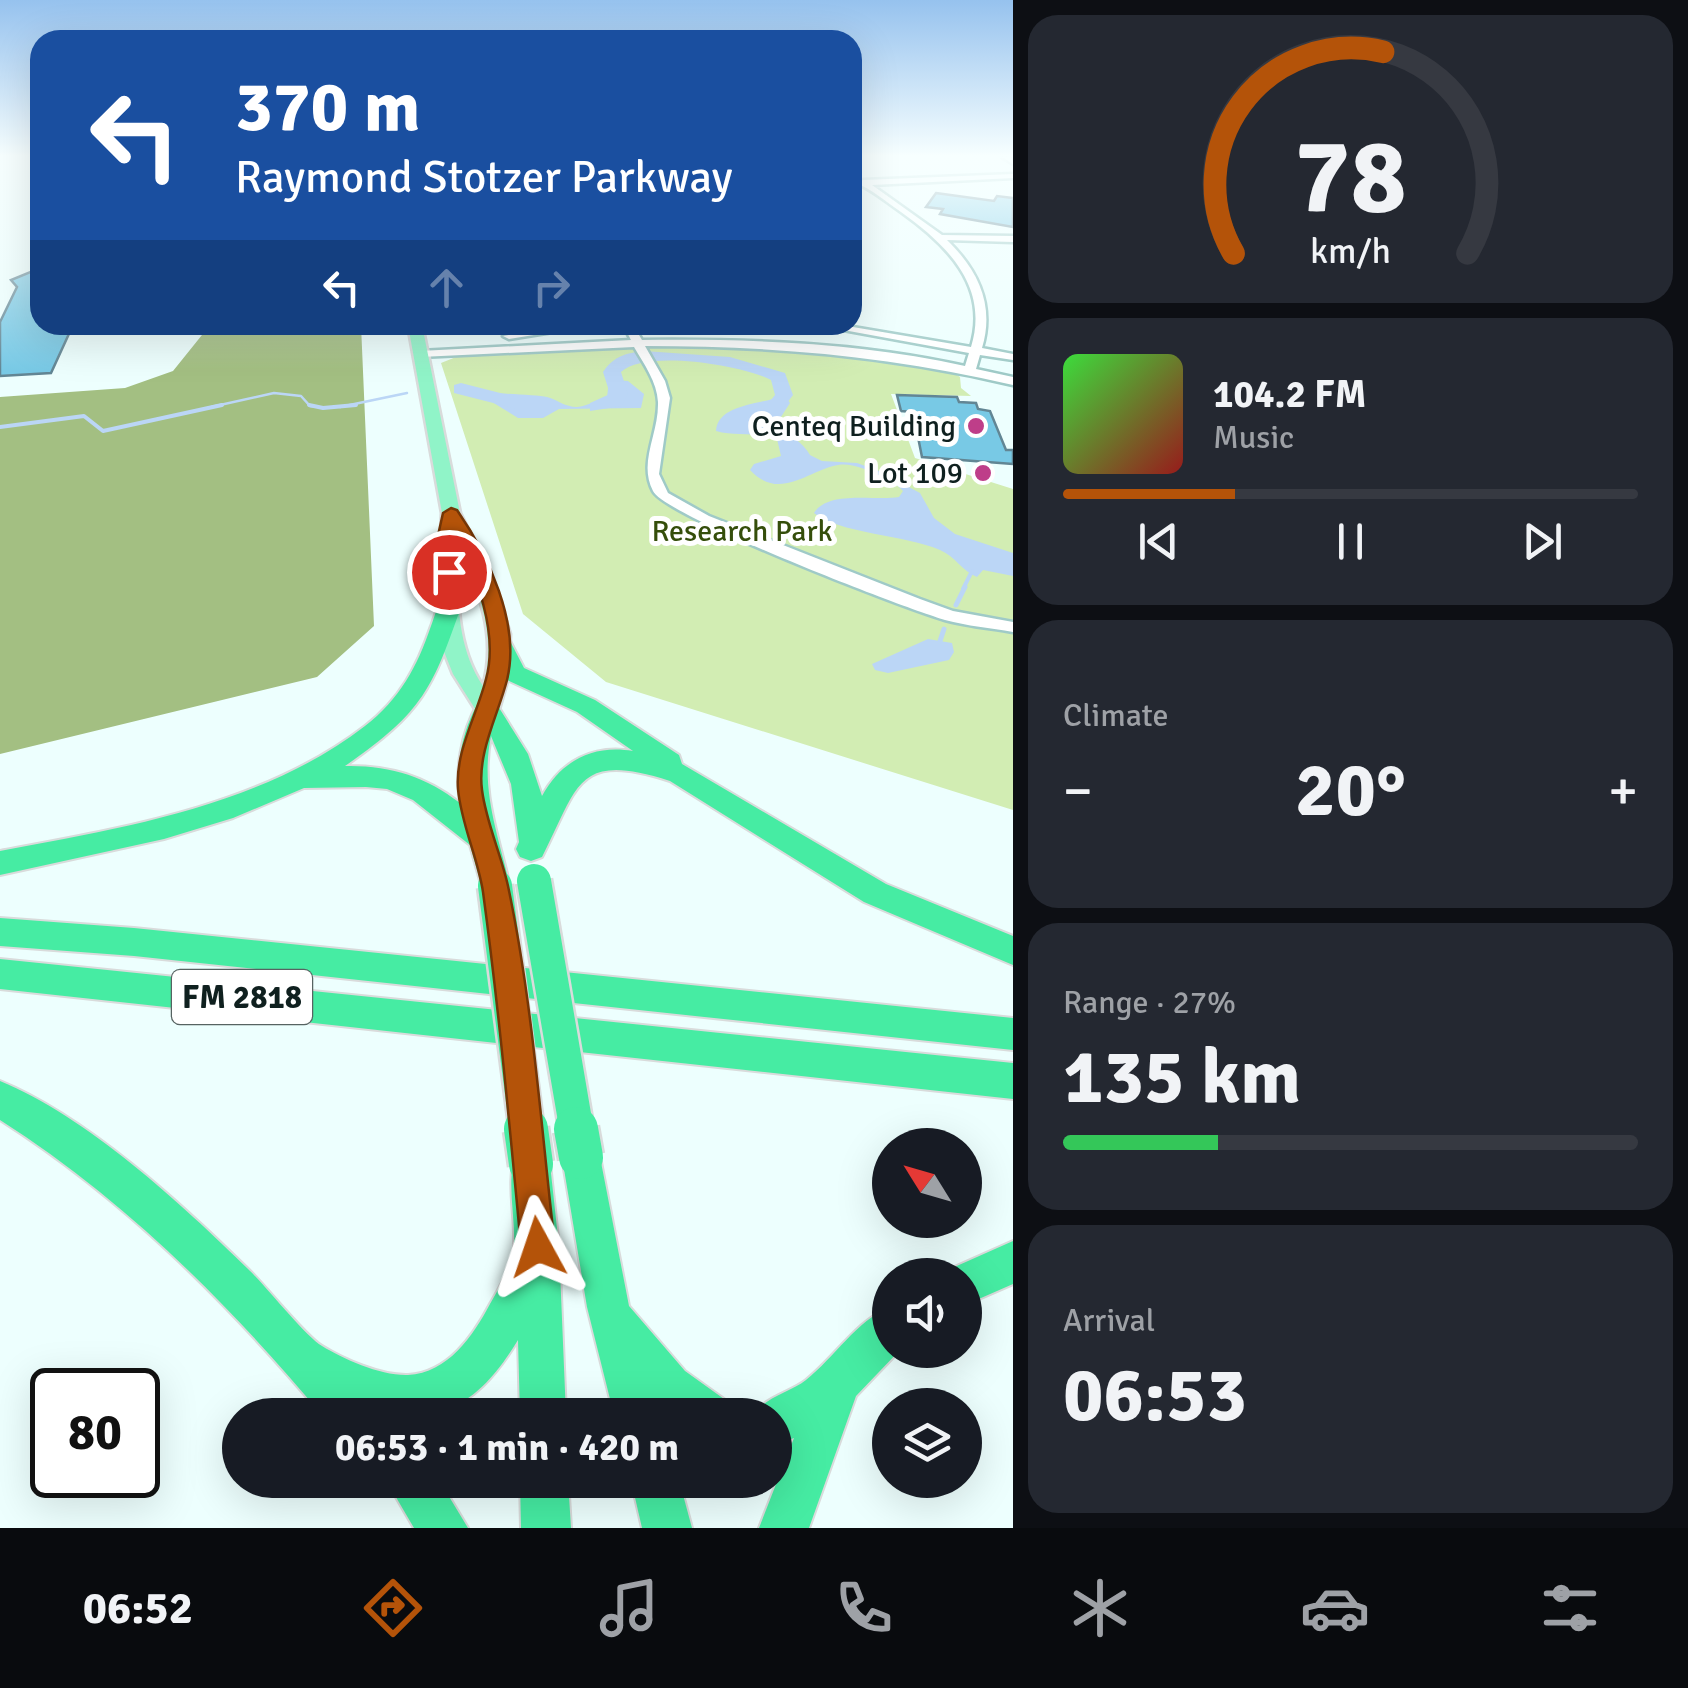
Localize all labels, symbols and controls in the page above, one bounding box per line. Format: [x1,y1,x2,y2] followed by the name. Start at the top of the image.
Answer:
[235,64,420,150] text: 370 m
[70,70,200,200] icon: left
[1294,113,1407,241] text: 78
[235,150,733,205] text: Raymond Stotzer Parkway
[1310,229,1391,273] text: km/h
[314,260,369,315] icon: left
[419,260,474,315] icon: ahead
[524,260,579,315] icon: right
[1213,371,1366,418] text: 104.2 FM
[752,408,956,445] place label: Centeq Building
[965,415,987,437] marker: Centeq Building
[1213,418,1294,457] text: Music
[867,455,963,492] place label: Lot 109
[972,462,994,484] marker: Lot 109
[651,513,833,550] park label: Research Park
[1131,514,1186,569] icon: previous
[1323,514,1378,569] icon: pause
[1515,514,1570,569] icon: next
[407,530,492,615] pin
[422,545,477,600] icon: arrive
[1063,696,1169,735] text: Climate
[1295,744,1406,837] text: 20°
[1063,757,1093,825] text: −
[1608,757,1638,825] text: +
[172,970,312,1024] road number: FM 2818
[1063,983,1236,1022] text: Range · 27%
[1063,1031,1301,1124] text: 135 km
[872,1128,982,1238] north arrow
[872,1128,982,1498] map controls
[486,1195,590,1299] position arrow
[872,1258,982,1368] button: sound
[1063,1301,1155,1340] text: Arrival
[1063,1349,1247,1442] text: 06:53
[30,1368,160,1498] speed limit sign: 80
[872,1388,982,1498] button: layers
[335,1424,679,1471] text: 06:53 · 1 min · 420 m
[358,1573,428,1643] icon: directions
[594,1573,664,1643] icon: music
[829,1573,899,1643] icon: phone
[1065,1573,1135,1643] icon: climate
[1300,1573,1370,1643] icon: car
[1535,1573,1605,1643] icon: filters
[83,1581,193,1636] text: 06:52

